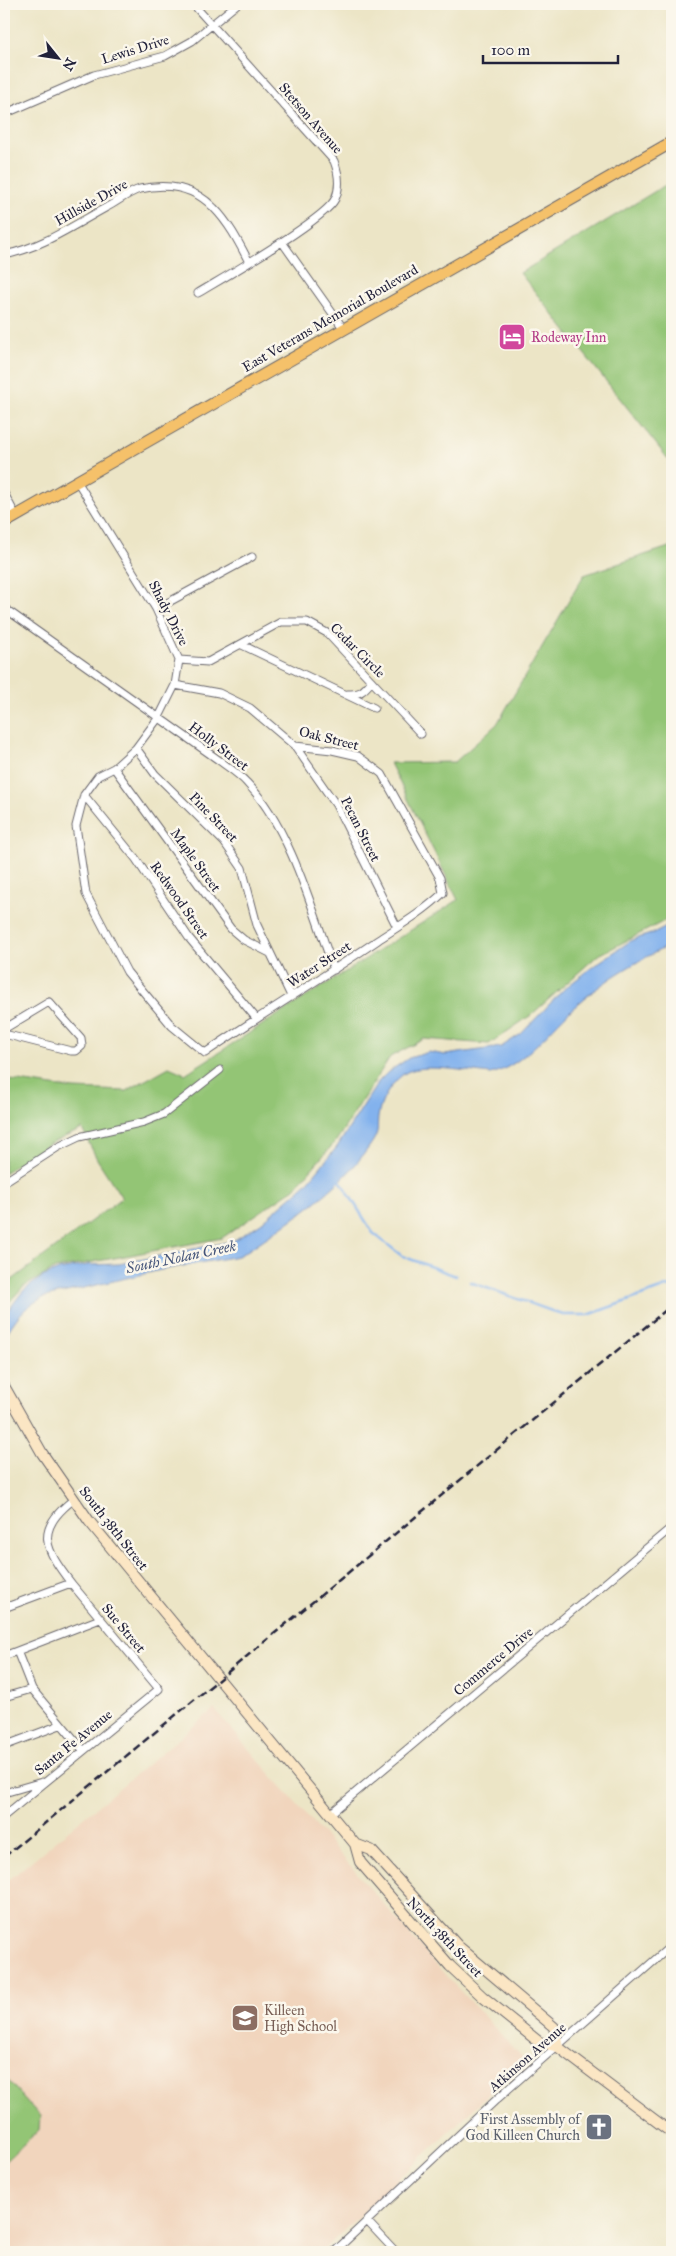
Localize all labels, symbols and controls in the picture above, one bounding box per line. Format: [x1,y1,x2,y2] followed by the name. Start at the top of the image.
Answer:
[99,31,171,68] street label: Lewis Drive
[32,32,82,82] north arrow
[483,32,618,64] scale bar
[491,41,531,59] text: 100 m
[58,55,79,74] text: N
[275,79,346,157] street label: Stetson Avenue
[52,175,131,229] street label: Hillside Drive
[239,261,421,376] street label: East Veterans Memorial Boulevard
[497,322,527,352] hotel icon: Rodeway Inn
[531,329,607,346] place label: Rodeway Inn
[145,578,192,649] street label: Shady Drive
[327,619,389,681] street label: Cedar Circle
[185,718,252,775] street label: Holly Street
[297,723,361,754] street label: Oak Street
[186,789,242,846] street label: Pine Street
[337,794,384,865] street label: Pecan Street
[167,825,224,896] street label: Maple Street
[147,858,213,942] street label: Redwood Street
[284,938,354,991] street label: Water Street
[123,1237,238,1278] water label: South Nolan Creek
[76,1483,152,1574] street label: South 38th Street
[98,1600,149,1656] street label: Sue Street
[450,1623,537,1699] street label: Commerce Drive
[31,1706,116,1779] street label: Santa Fe Avenue
[403,1894,486,1981] street label: North 38th Street
[264,2002,337,2035] place label: Killeen High School
[230,2003,260,2033] school or university icon: Killeen High School
[484,2019,570,2096] street label: Atkinson Avenue
[465,2111,582,2144] place label: First Assembly of God Killeen Church
[584,2112,614,2142] church icon: First Assembly of God Killeen Church

